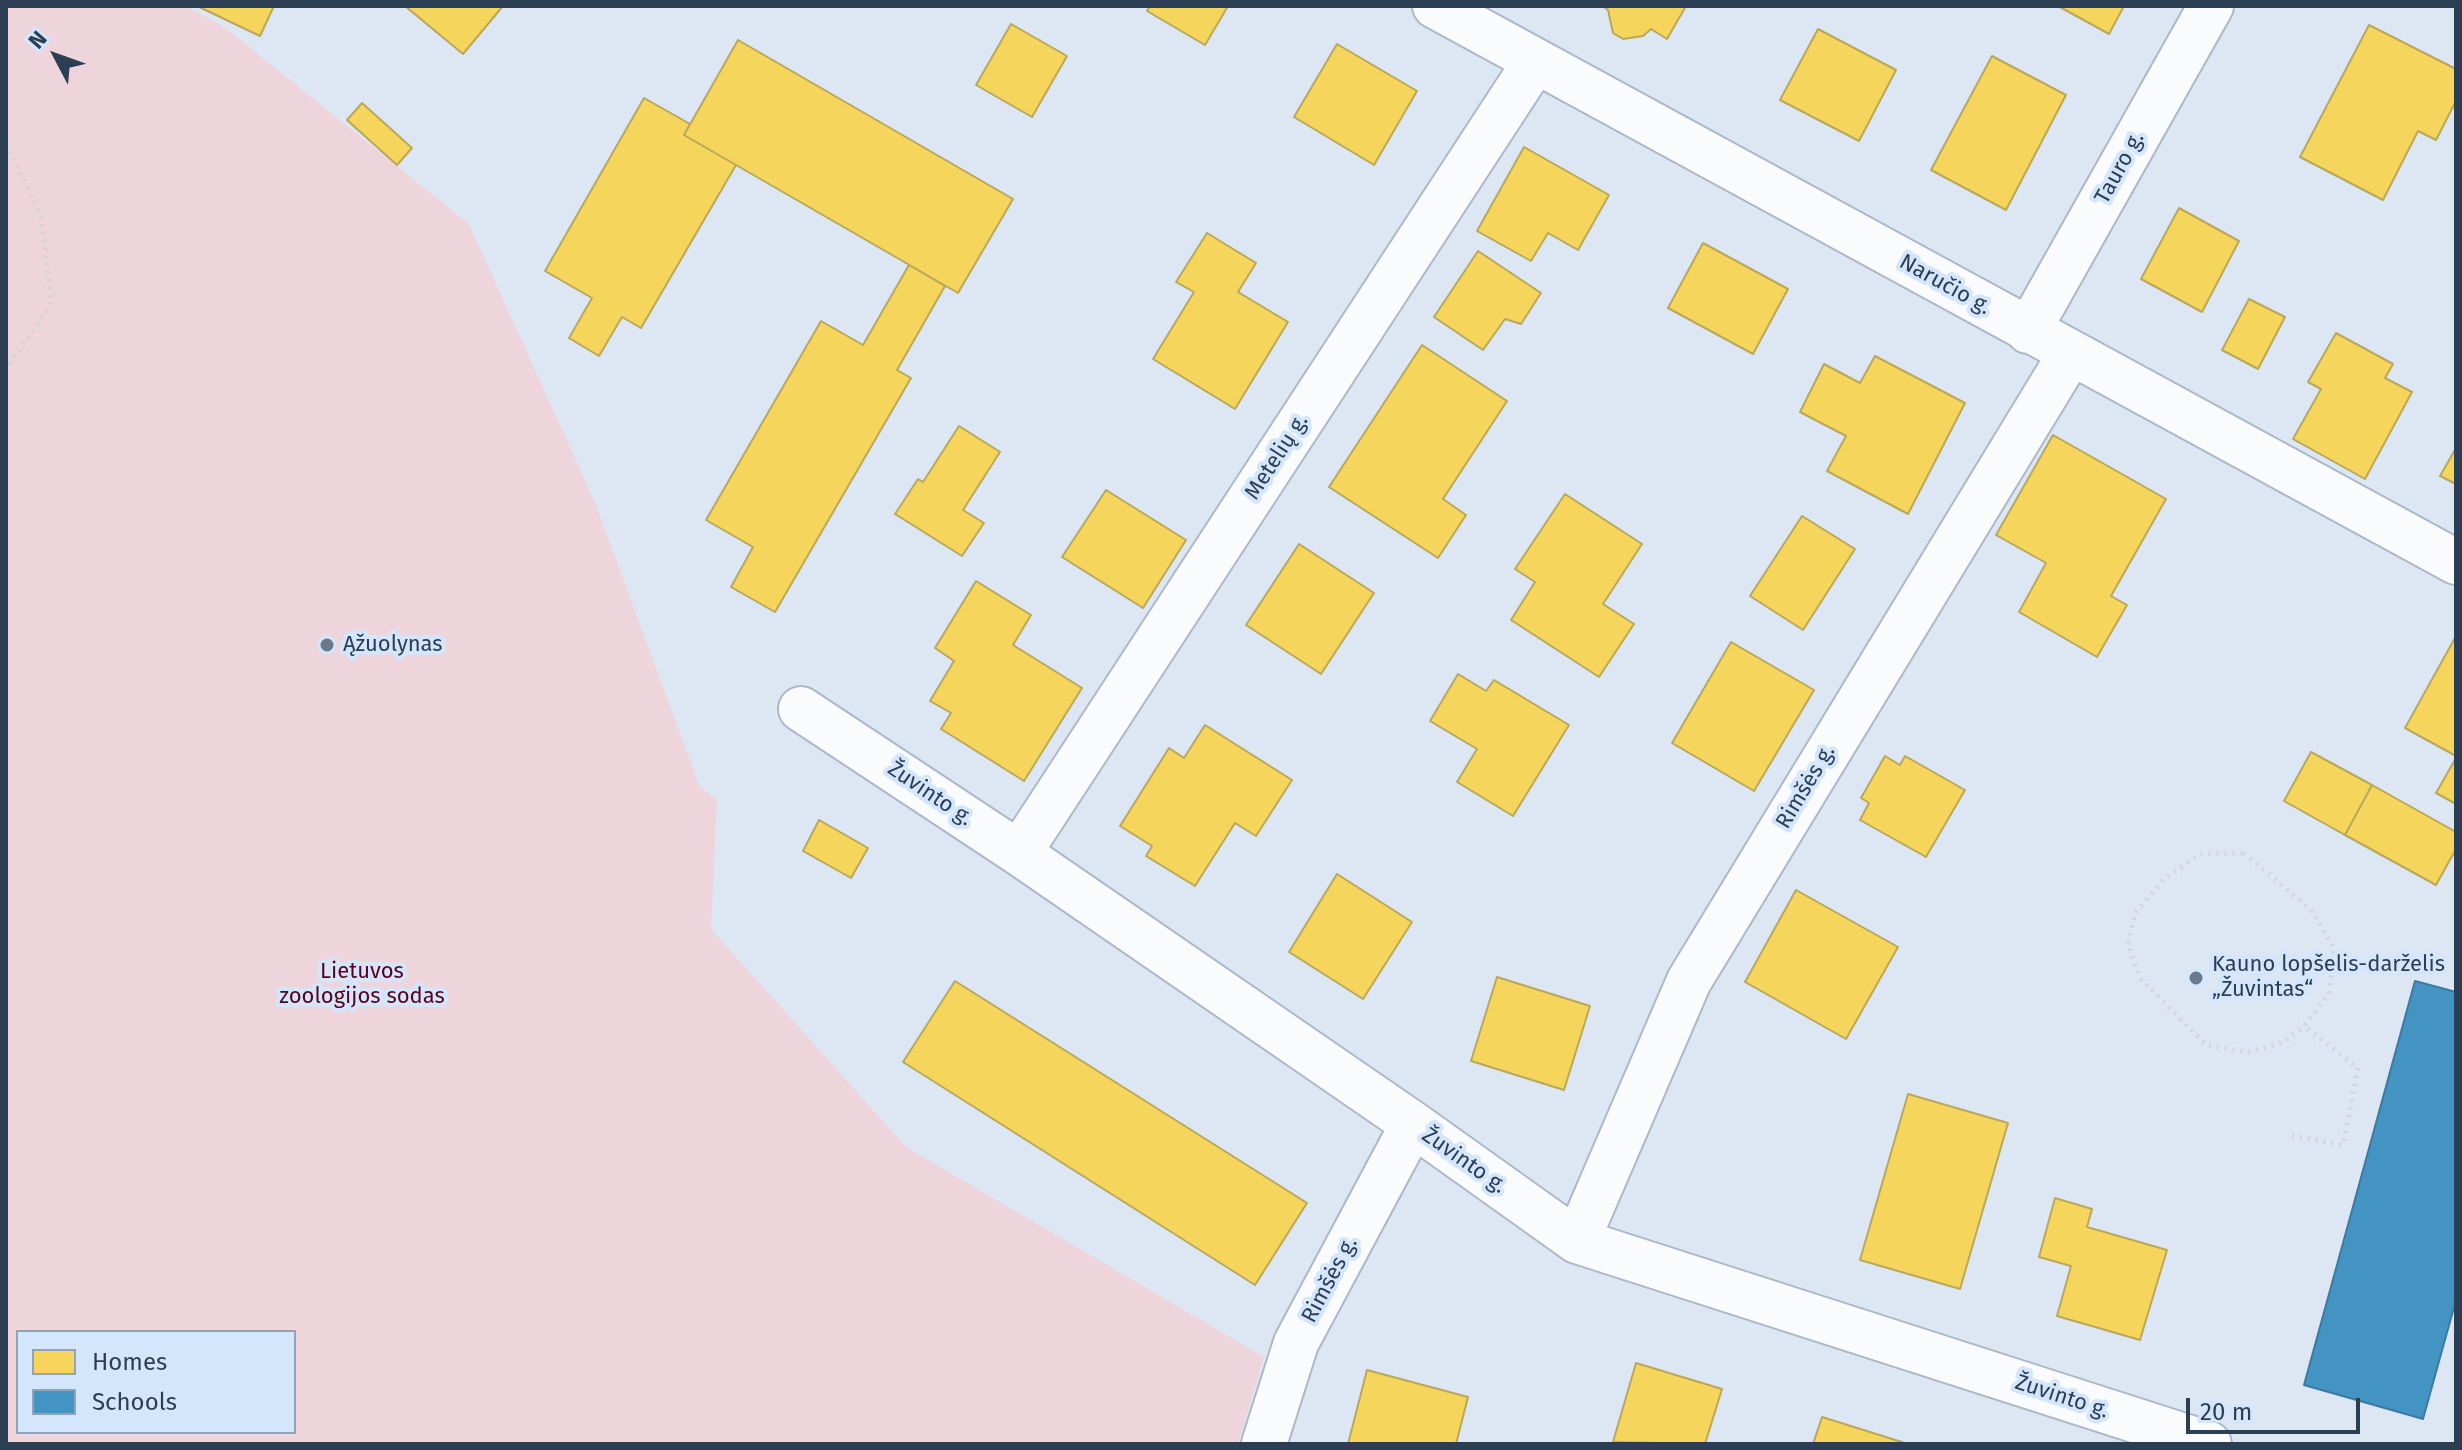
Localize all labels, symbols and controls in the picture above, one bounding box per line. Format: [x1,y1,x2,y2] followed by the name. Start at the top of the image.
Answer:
[16,16,96,96] north arrow
[23,26,52,54] text: N
[2089,127,2151,209] street label: Tauro g.
[1895,249,1995,321] street label: Naručio g.
[1240,409,1314,505] street label: Metelių g.
[343,632,443,658] place label: Ąžuolynas
[318,636,336,654] marker: Ąžuolynas
[1771,740,1841,834] street label: Rimšės g.
[883,756,977,832] street label: Žuvinto g.
[2212,952,2445,1004] place label: Kauno lopšelis-darželis „Žuvintas“
[279,959,445,1010] park label: Lietuvos zoologijos sodas
[2187,969,2205,987] marker: Kauno lopšelis-darželis „Žuvintas“
[1417,1122,1511,1200] street label: Žuvinto g.
[1296,1233,1364,1327] street label: Rimšės g.
[16,1330,296,1434] legend
[92,1348,167,1376] text: Homes
[2012,1369,2112,1425] street label: Žuvinto g.
[2190,1382,2364,1432] scale bar
[92,1388,177,1416] text: Schools
[2200,1398,2252,1426] text: 20 m

